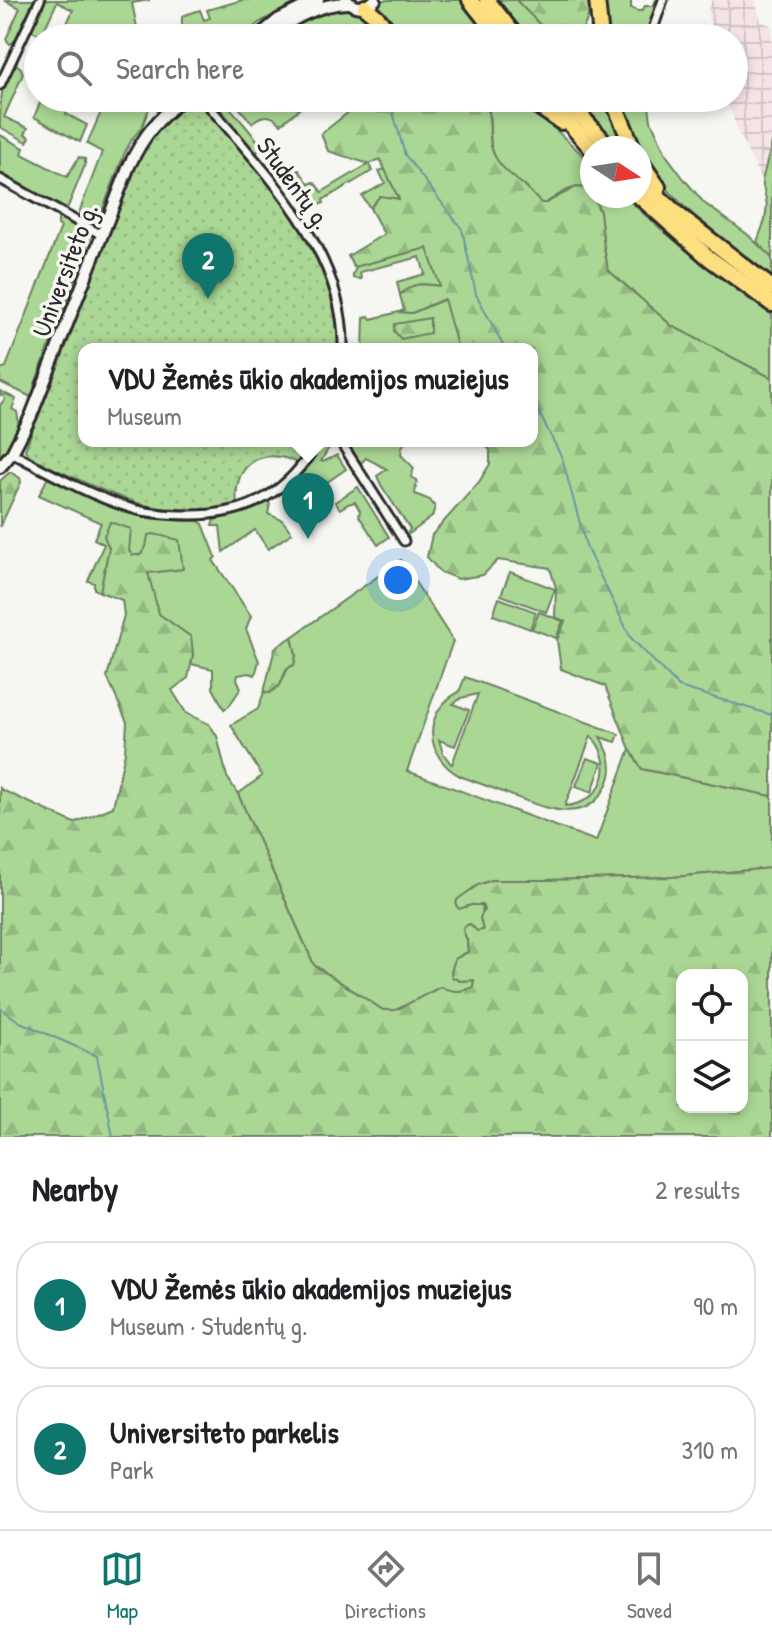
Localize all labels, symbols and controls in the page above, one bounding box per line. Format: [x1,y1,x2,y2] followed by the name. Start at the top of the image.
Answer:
[24,24,748,112] search box
[52,46,96,90] icon: search
[116,48,244,88] text: Search here
[249,130,340,236] street label: Studentų g.
[580,136,652,208] north arrow
[23,198,106,342] street label: Universiteto g.
[182,233,234,299] pin: 2
[78,343,538,447] popup
[107,358,509,398] text: VDU Žemės ūkio akademijos muziejus
[107,398,182,433] text: Museum
[282,473,334,539] pin: 1
[378,560,418,600] your location
[676,969,748,1113] map controls
[676,969,748,1041] button: locate
[676,1041,748,1113] button: layers
[32,1166,118,1212] text: Nearby
[655,1172,740,1207] text: 2 results
[110,1268,511,1308] text: VDU Žemės ūkio akademijos muziejus
[55,1288,65,1323] text: 1
[693,1288,738,1323] text: 90 m
[110,1308,307,1343] text: Museum · Studentų g.
[110,1412,339,1452] text: Universiteto parkelis
[54,1432,66,1467] text: 2
[682,1432,738,1467] text: 310 m
[110,1452,154,1487] text: Park
[100,1547,144,1625] tab: Map
[345,1547,426,1625] tab: Directions
[627,1547,672,1625] tab: Saved

